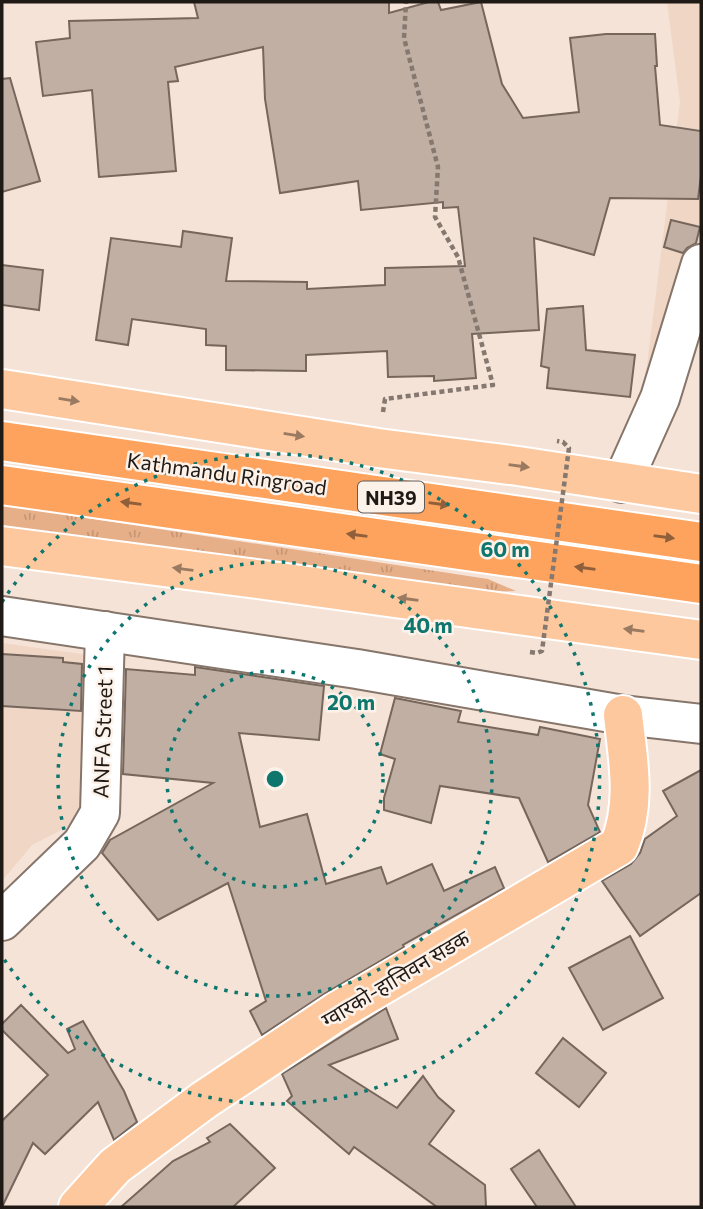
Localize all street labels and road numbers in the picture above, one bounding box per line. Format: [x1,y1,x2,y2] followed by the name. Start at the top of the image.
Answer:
[125,447,329,499] street label: Kathmandu Ringroad
[358,482,424,512] road number: NH39
[87,665,117,799] street label: ANFA Street 1
[317,924,474,1032] street label: ग्वारको-हात्तिवन सडक

